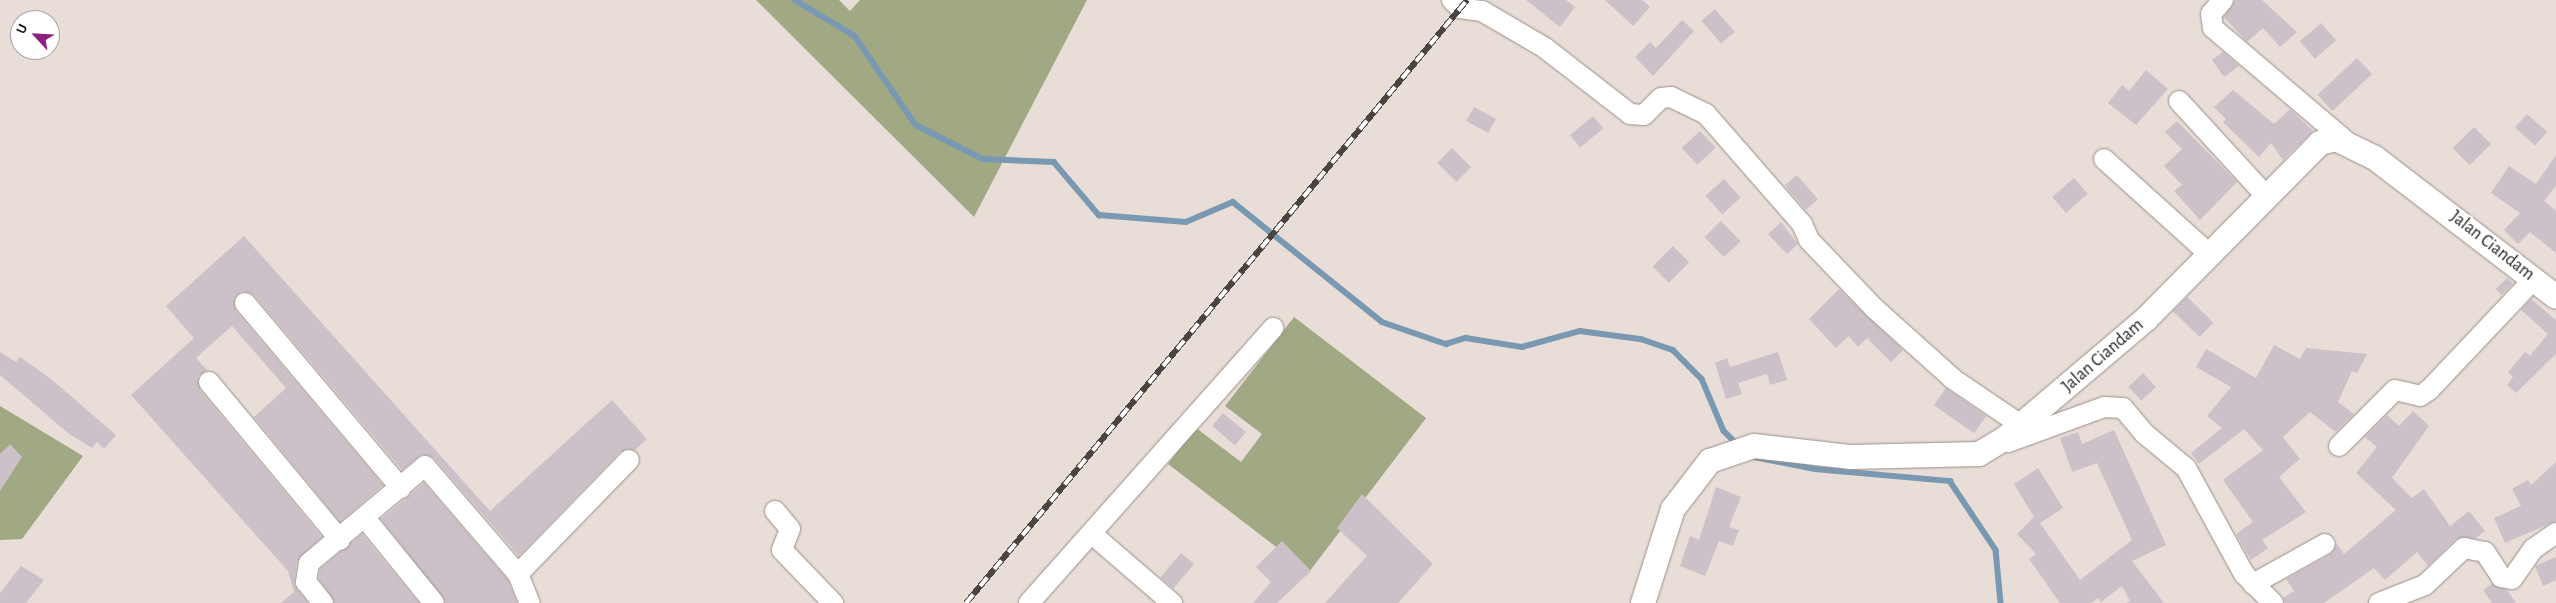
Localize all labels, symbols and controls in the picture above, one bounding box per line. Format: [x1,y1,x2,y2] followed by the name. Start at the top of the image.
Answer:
[10,10,60,60] north arrow
[14,22,31,36] text: U
[2445,206,2539,286] street label: Jalan Ciandam
[2058,315,2148,397] street label: Jalan Ciandam

